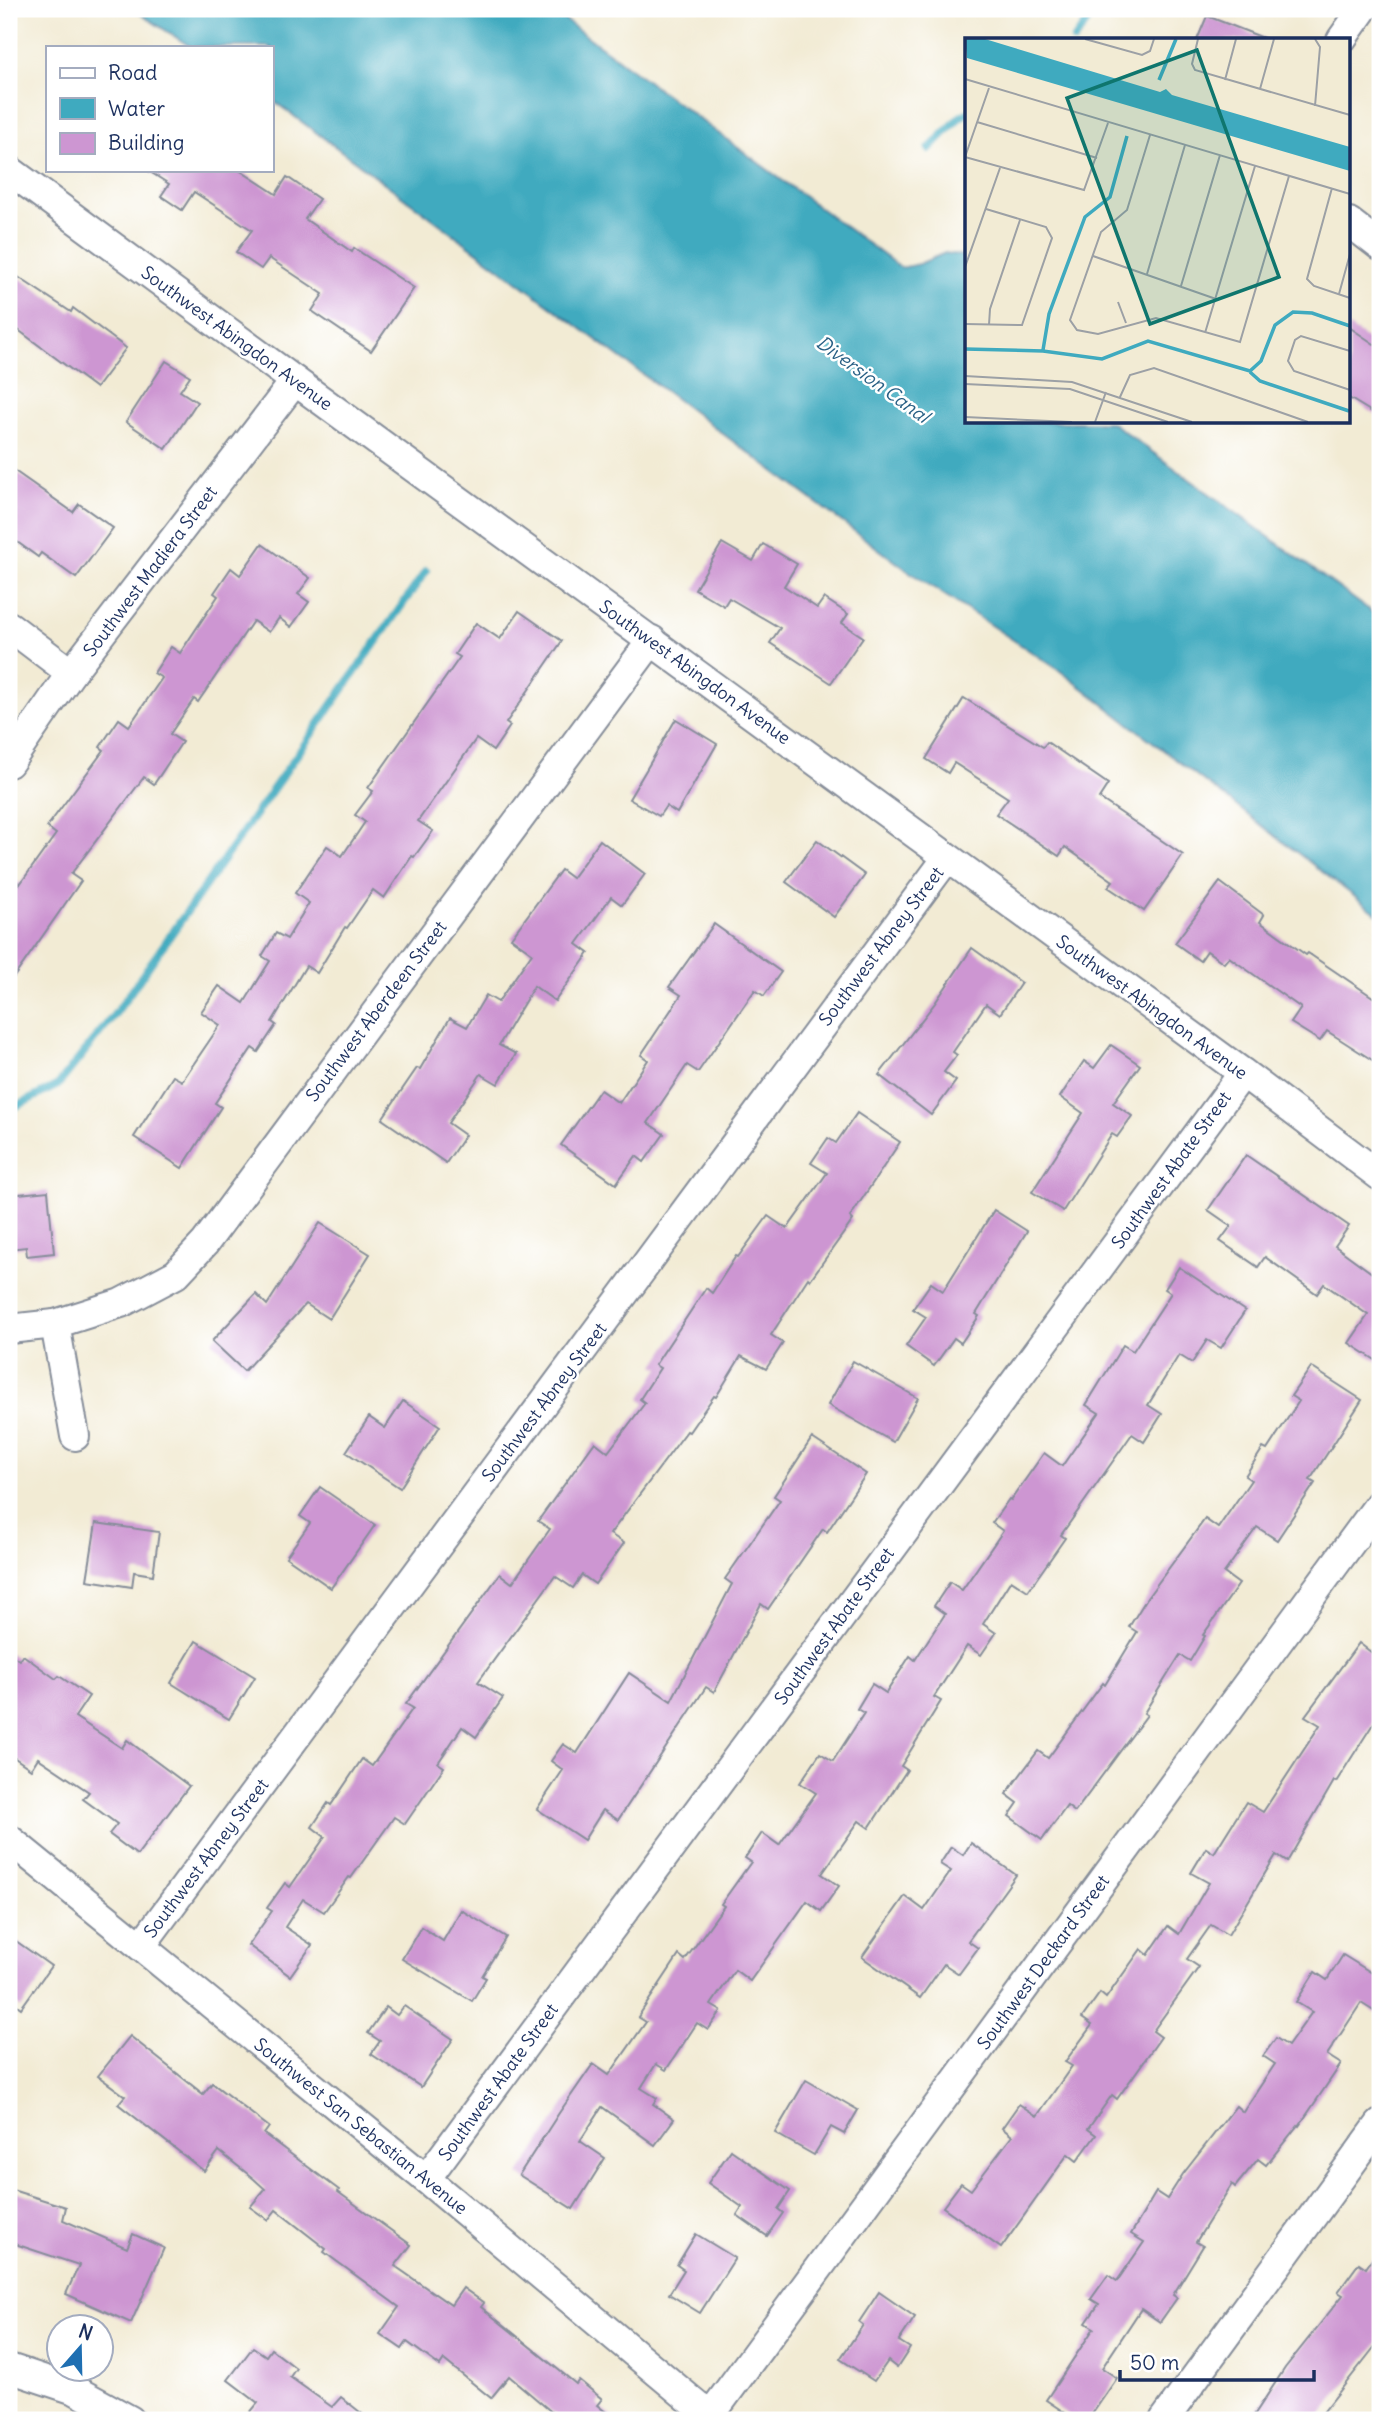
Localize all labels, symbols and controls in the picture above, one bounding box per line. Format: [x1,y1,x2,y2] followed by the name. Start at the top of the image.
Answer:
[965,38,1350,424] inset map
[46,46,273,172] legend
[108,59,157,86] text: Road
[108,95,166,122] text: Water
[108,129,184,156] text: Building
[137,261,337,415] street label: Southwest Abingdon Avenue
[812,330,936,430] water label: Diversion Canal
[78,481,222,661] street label: Southwest Madiera Street
[595,595,795,749] street label: Southwest Abingdon Avenue
[814,862,948,1030] street label: Southwest Abney Street
[301,916,451,1106] street label: Southwest Aberdeen Street
[1052,930,1252,1084] street label: Southwest Abingdon Avenue
[1106,1087,1236,1253] street label: Southwest Abate Street
[477,1318,611,1486] street label: Southwest Abney Street
[769,1543,899,1709] street label: Southwest Abate Street
[139,1774,273,1942] street label: Southwest Abney Street
[972,1870,1114,2054] street label: Southwest Deckard Street
[433,1999,563,2165] street label: Southwest Abate Street
[250,2033,472,2219] street label: Southwest San Sebastian Avenue
[46,2314,116,2384] north arrow
[76,2319,96,2346] text: N
[1120,2338,1314,2382] scale bar
[1130,2349,1179,2376] text: 50 m

